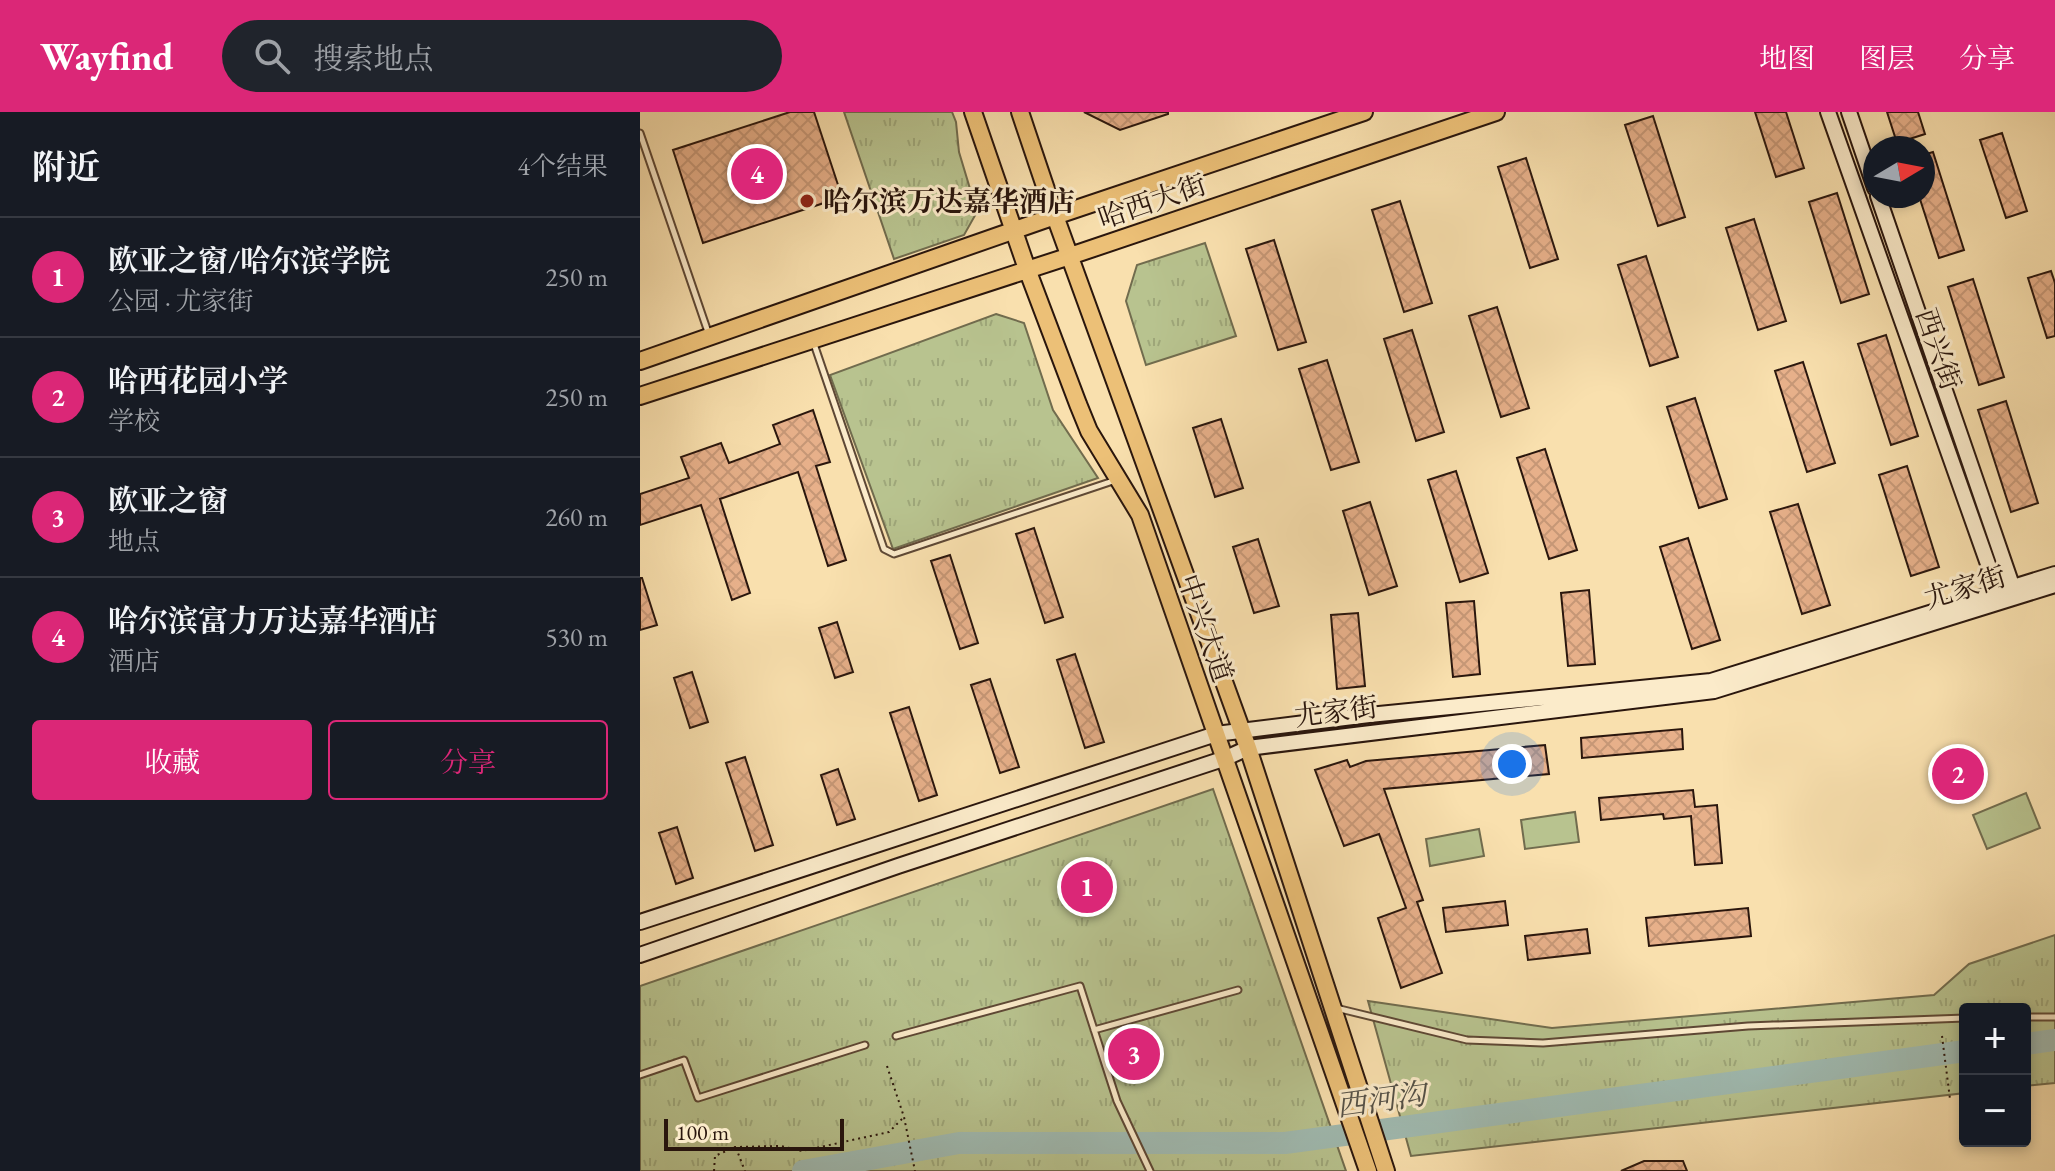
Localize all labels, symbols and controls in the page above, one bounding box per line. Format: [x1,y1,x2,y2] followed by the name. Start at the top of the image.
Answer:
[222,20,782,92] search box
[40,32,174,81] text: Wayfind
[250,34,294,78] icon: search
[314,39,434,78] text: 搜索地点
[1759,40,1815,76] text: 地图
[1859,40,1915,76] text: 图层
[1959,40,2015,76] text: 分享
[1863,136,1935,208] north arrow
[731,144,783,204] pin: 4
[32,145,100,189] text: 附近
[518,149,608,183] text: 4个结果
[1093,166,1211,236] street label: 哈西大街
[823,183,1075,219] place label: 哈尔滨万达嘉华酒店
[798,192,816,210] marker: 哈尔滨万达嘉华酒店
[108,241,390,280] text: 欧亚之窗/哈尔滨学院
[51,260,65,294] text: 1
[545,260,608,294] text: 250 m
[108,284,254,318] text: 公园 · 尤家街
[1908,303,1970,395] street label: 西兴街
[108,361,288,400] text: 哈西花园小学
[51,380,65,414] text: 2
[545,380,608,414] text: 250 m
[108,404,160,438] text: 学校
[108,481,228,520] text: 欧亚之窗
[51,500,65,534] text: 3
[545,500,608,534] text: 260 m
[108,524,160,558] text: 地点
[1920,558,2010,616] street label: 尤家街
[1171,569,1241,687] street label: 中兴大道
[108,601,438,640] text: 哈尔滨富力万达嘉华酒店
[51,620,65,654] text: 4
[545,620,608,654] text: 530 m
[108,644,160,678] text: 酒店
[1292,688,1380,734] street label: 尤家街
[32,720,312,800] button: 收藏
[328,720,608,800] button: 分享
[1492,744,1532,784] your location
[1932,744,1984,804] pin: 2
[1061,857,1113,917] pin: 1
[1959,1003,2031,1147] map controls
[1959,1003,2031,1075] button: +
[1108,1024,1160,1084] pin: 3
[1334,1073,1432,1125] water label: 西河沟
[1959,1075,2031,1147] button: −
[664,1115,844,1151] scale bar
[676,1118,729,1147] text: 100 m

